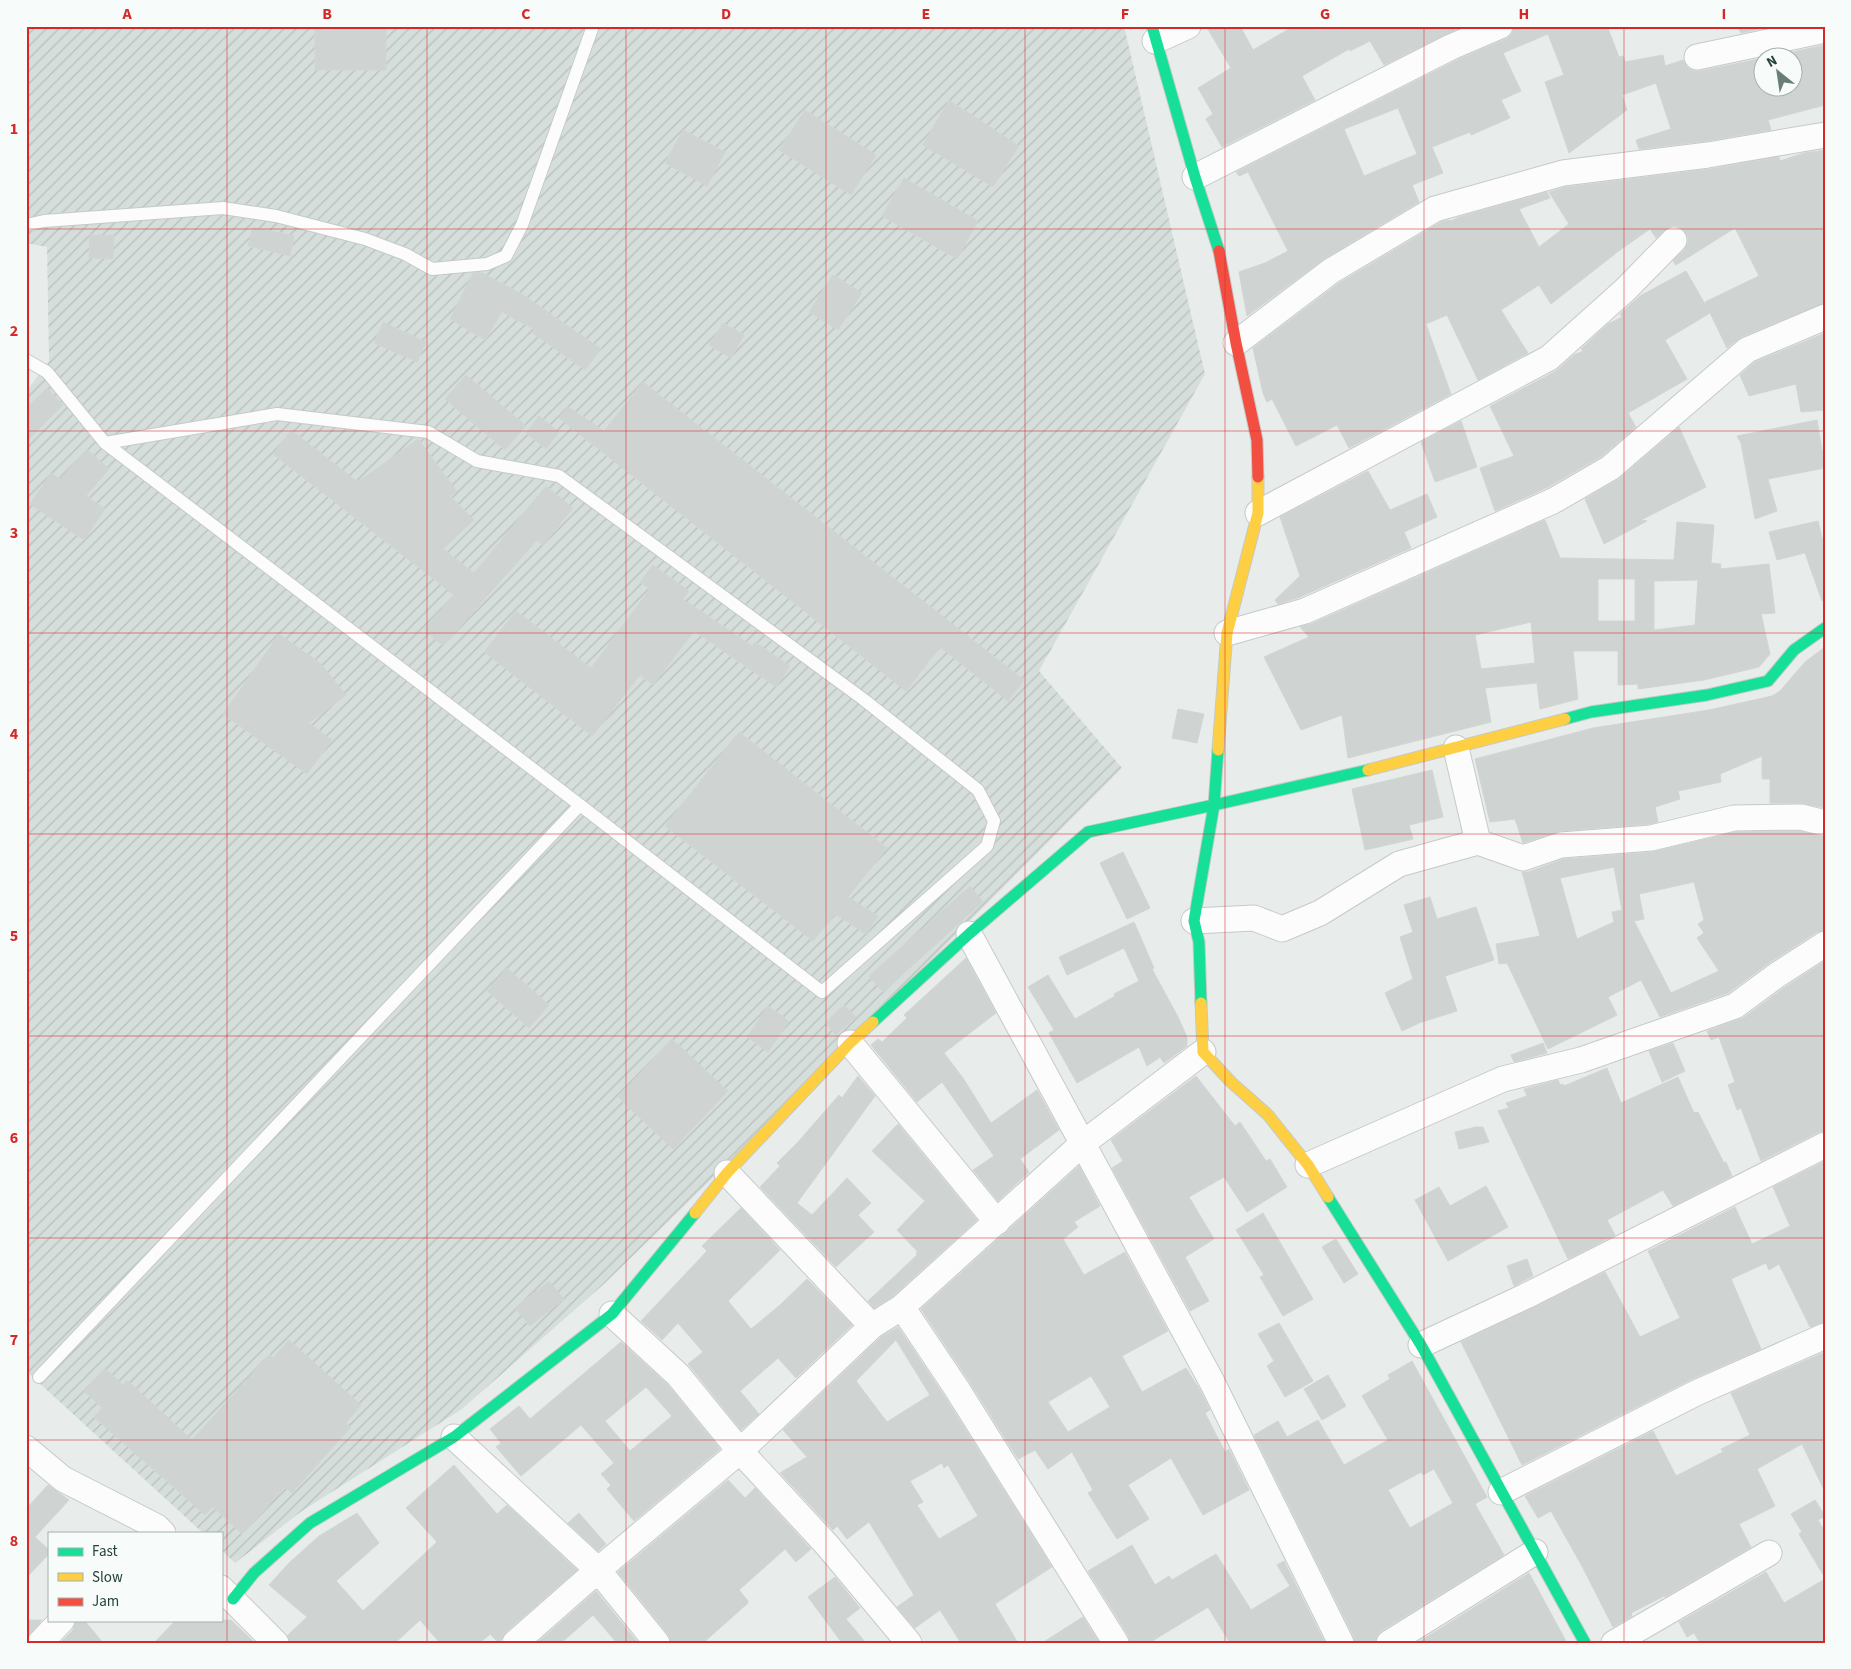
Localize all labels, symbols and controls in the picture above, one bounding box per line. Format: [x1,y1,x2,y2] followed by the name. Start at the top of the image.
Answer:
[121,3,132,25] text: A
[322,3,332,25] text: B
[521,3,531,25] text: C
[721,3,731,25] text: D
[922,3,930,25] text: E
[1121,3,1129,25] text: F
[1320,3,1330,25] text: G
[1519,3,1529,25] text: H
[1722,3,1726,25] text: I
[1754,48,1804,98] north arrow
[1763,51,1781,73] text: N
[10,118,18,140] text: 1
[10,320,18,342] text: 2
[10,522,18,544] text: 3
[10,723,19,745] text: 4
[10,925,18,947] text: 5
[10,1127,18,1149] text: 6
[10,1329,18,1351] text: 7
[10,1530,18,1552] text: 8
[48,1532,222,1622] legend
[92,1541,118,1562] text: Fast
[92,1567,123,1588] text: Slow
[92,1591,119,1612] text: Jam

